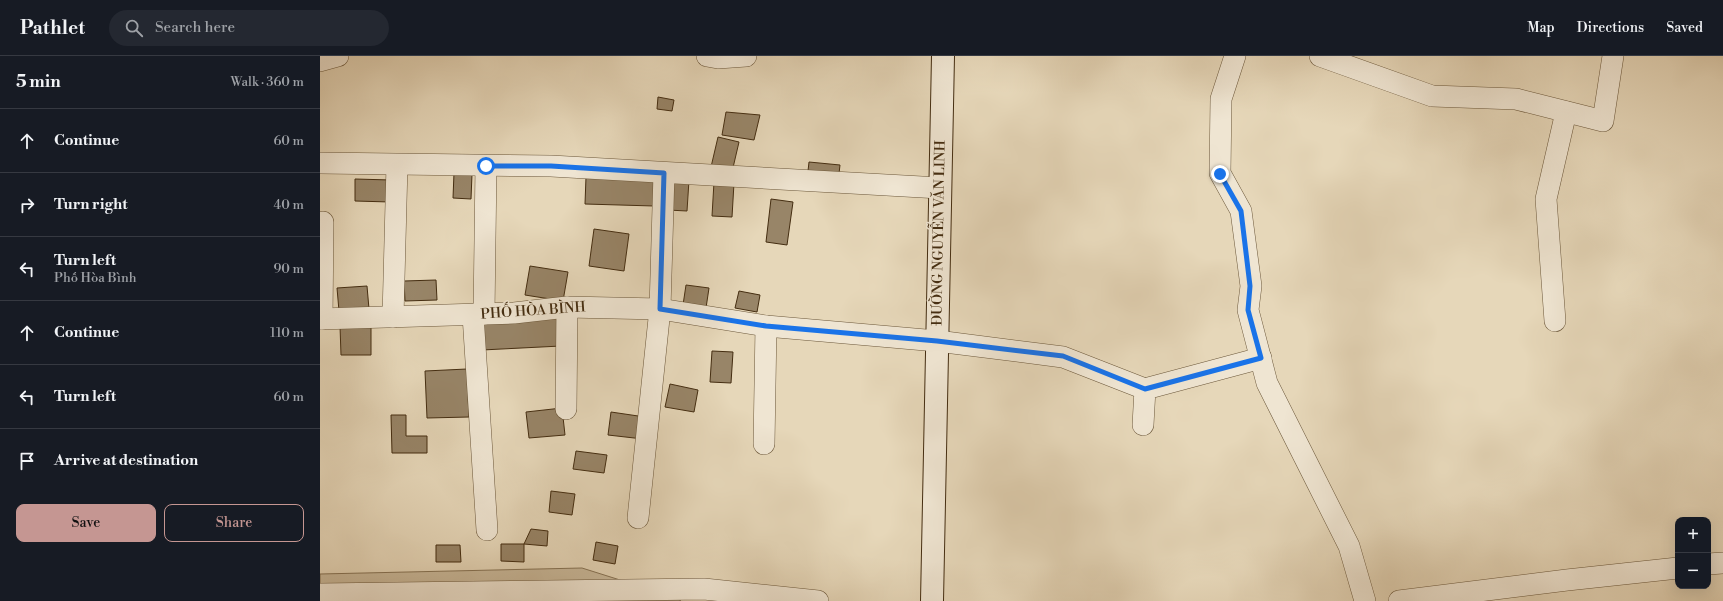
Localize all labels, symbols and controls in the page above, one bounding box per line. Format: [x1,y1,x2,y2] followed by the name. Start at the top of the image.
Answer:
[109,10,389,46] search box
[20,16,85,40] text: Pathlet
[123,17,145,39] icon: search
[155,18,235,37] text: Search here
[1527,19,1555,37] text: Map
[1577,19,1644,37] text: Directions
[1666,19,1703,37] text: Saved
[16,71,61,93] text: 5 min
[231,74,304,90] text: Walk · 360 m
[16,130,38,152] icon: ahead
[54,131,119,150] text: Continue
[273,133,304,149] text: 60 m
[924,139,950,326] street label: ĐƯỜNG NGUYỄN VĂN LINH
[477,157,495,175] route start
[1211,165,1229,183] route end
[16,194,38,216] icon: right
[54,195,128,214] text: Turn right
[274,197,304,213] text: 40 m
[54,251,116,270] text: Turn left
[16,258,38,280] icon: left
[273,261,304,277] text: 90 m
[54,270,137,286] text: Phố Hòa Bình
[480,294,587,324] street label: PHỐ HÒA BÌNH
[16,322,38,344] icon: ahead
[54,323,119,342] text: Continue
[270,325,304,341] text: 110 m
[16,386,38,408] icon: left
[54,387,116,406] text: Turn left
[273,389,304,405] text: 60 m
[16,450,38,472] icon: arrive
[54,451,198,470] text: Arrive at destination
[16,504,156,542] button: Save
[164,504,304,542] button: Share
[1675,517,1711,589] map controls
[1675,517,1711,553] button: +
[1675,553,1711,589] button: −

